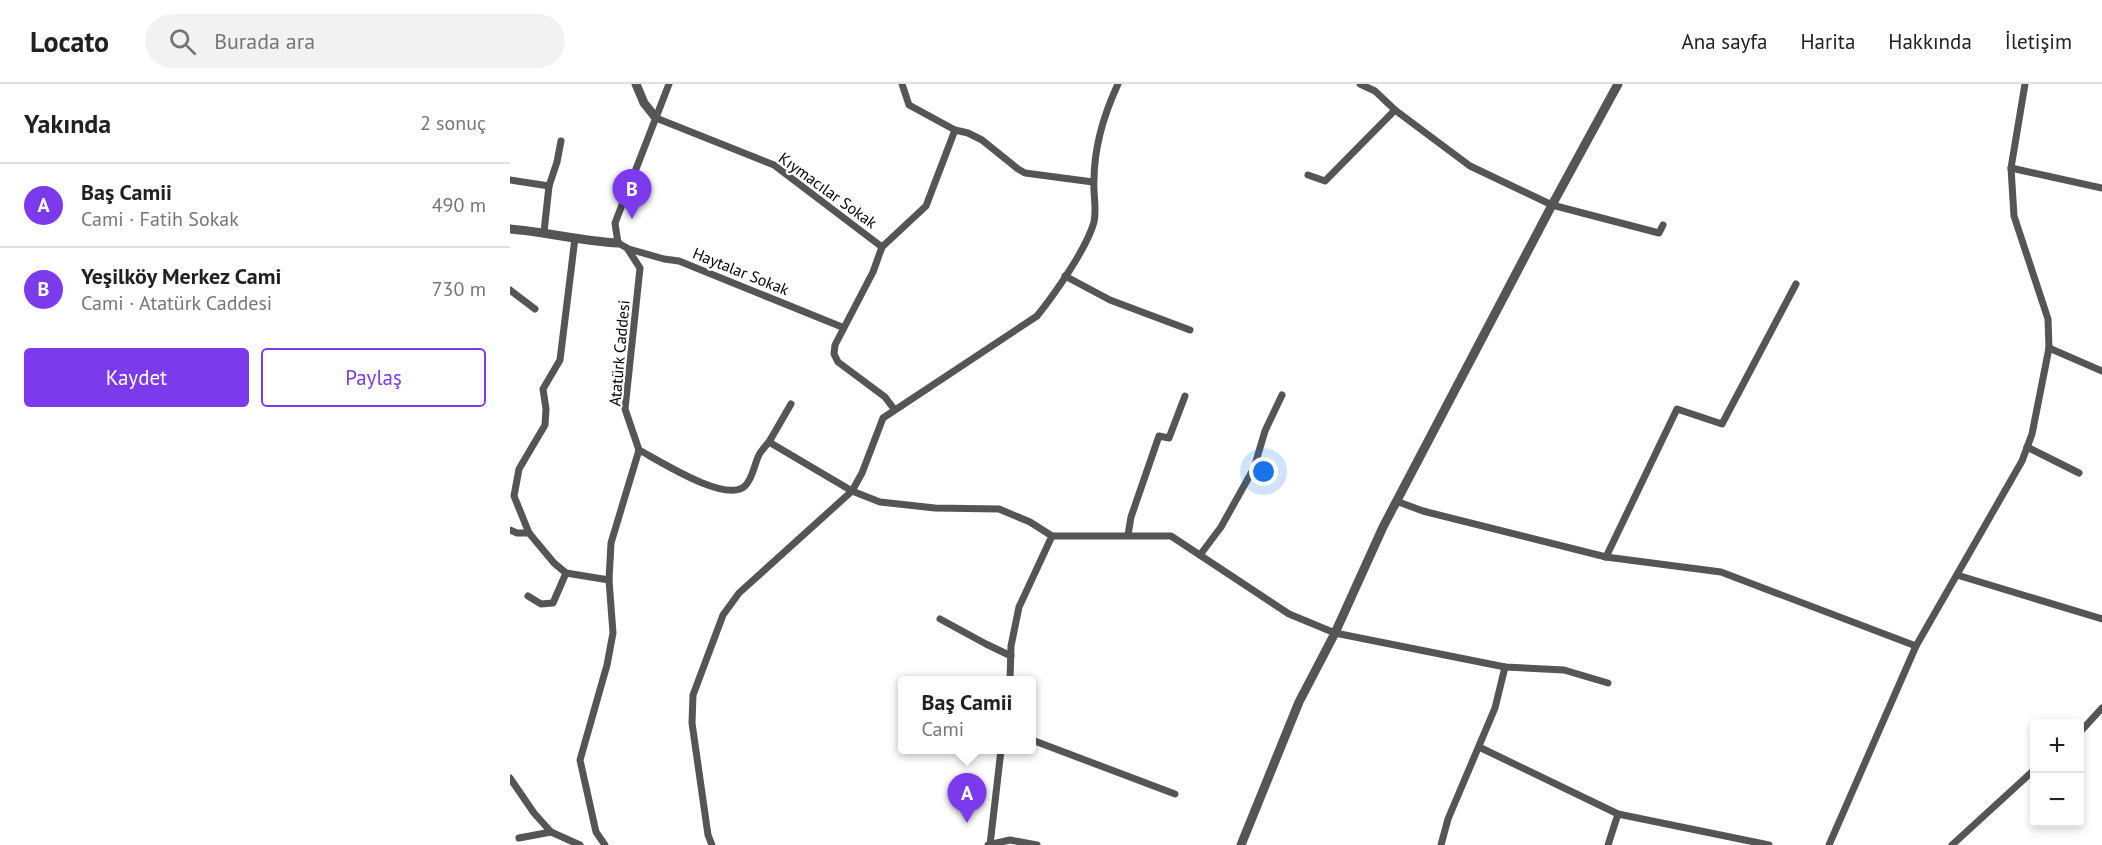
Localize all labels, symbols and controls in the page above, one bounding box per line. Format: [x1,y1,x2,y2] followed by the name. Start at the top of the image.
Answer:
[145,14,565,68] search box
[30,23,109,60] text: Locato
[166,25,199,58] icon: search
[214,27,315,55] text: Burada ara
[1682,28,1767,55] text: Ana sayfa
[1800,28,1855,55] text: Harita
[1888,28,1972,55] text: Hakkında
[2005,28,2072,55] text: İletişim
[24,107,111,140] text: Yakında
[420,110,486,136] text: 2 sonuç
[775,148,881,233] street label: Kıymacılar Sokak
[612,170,652,219] pin: B
[81,178,172,206] text: Baş Camii
[37,192,50,218] text: A
[432,192,486,218] text: 490 m
[81,206,239,232] text: Cami · Fatih Sokak
[690,243,792,300] street label: Haytalar Sokak
[81,262,281,290] text: Yeşilköy Merkez Cami
[38,276,49,302] text: B
[432,276,486,302] text: 730 m
[81,290,272,316] text: Cami · Atatürk Caddesi
[604,299,634,407] street label: Atatürk Caddesi
[24,348,249,407] button: Kaydet
[261,348,486,407] button: Paylaş
[1249,457,1278,486] your location
[898,676,1036,754] popup
[922,688,1013,716] text: Baş Camii
[922,716,964,742] text: Cami
[2030,719,2084,827] map controls
[2030,719,2084,773] button: +
[2030,773,2084,827] button: −
[948,774,986,823] pin: A

